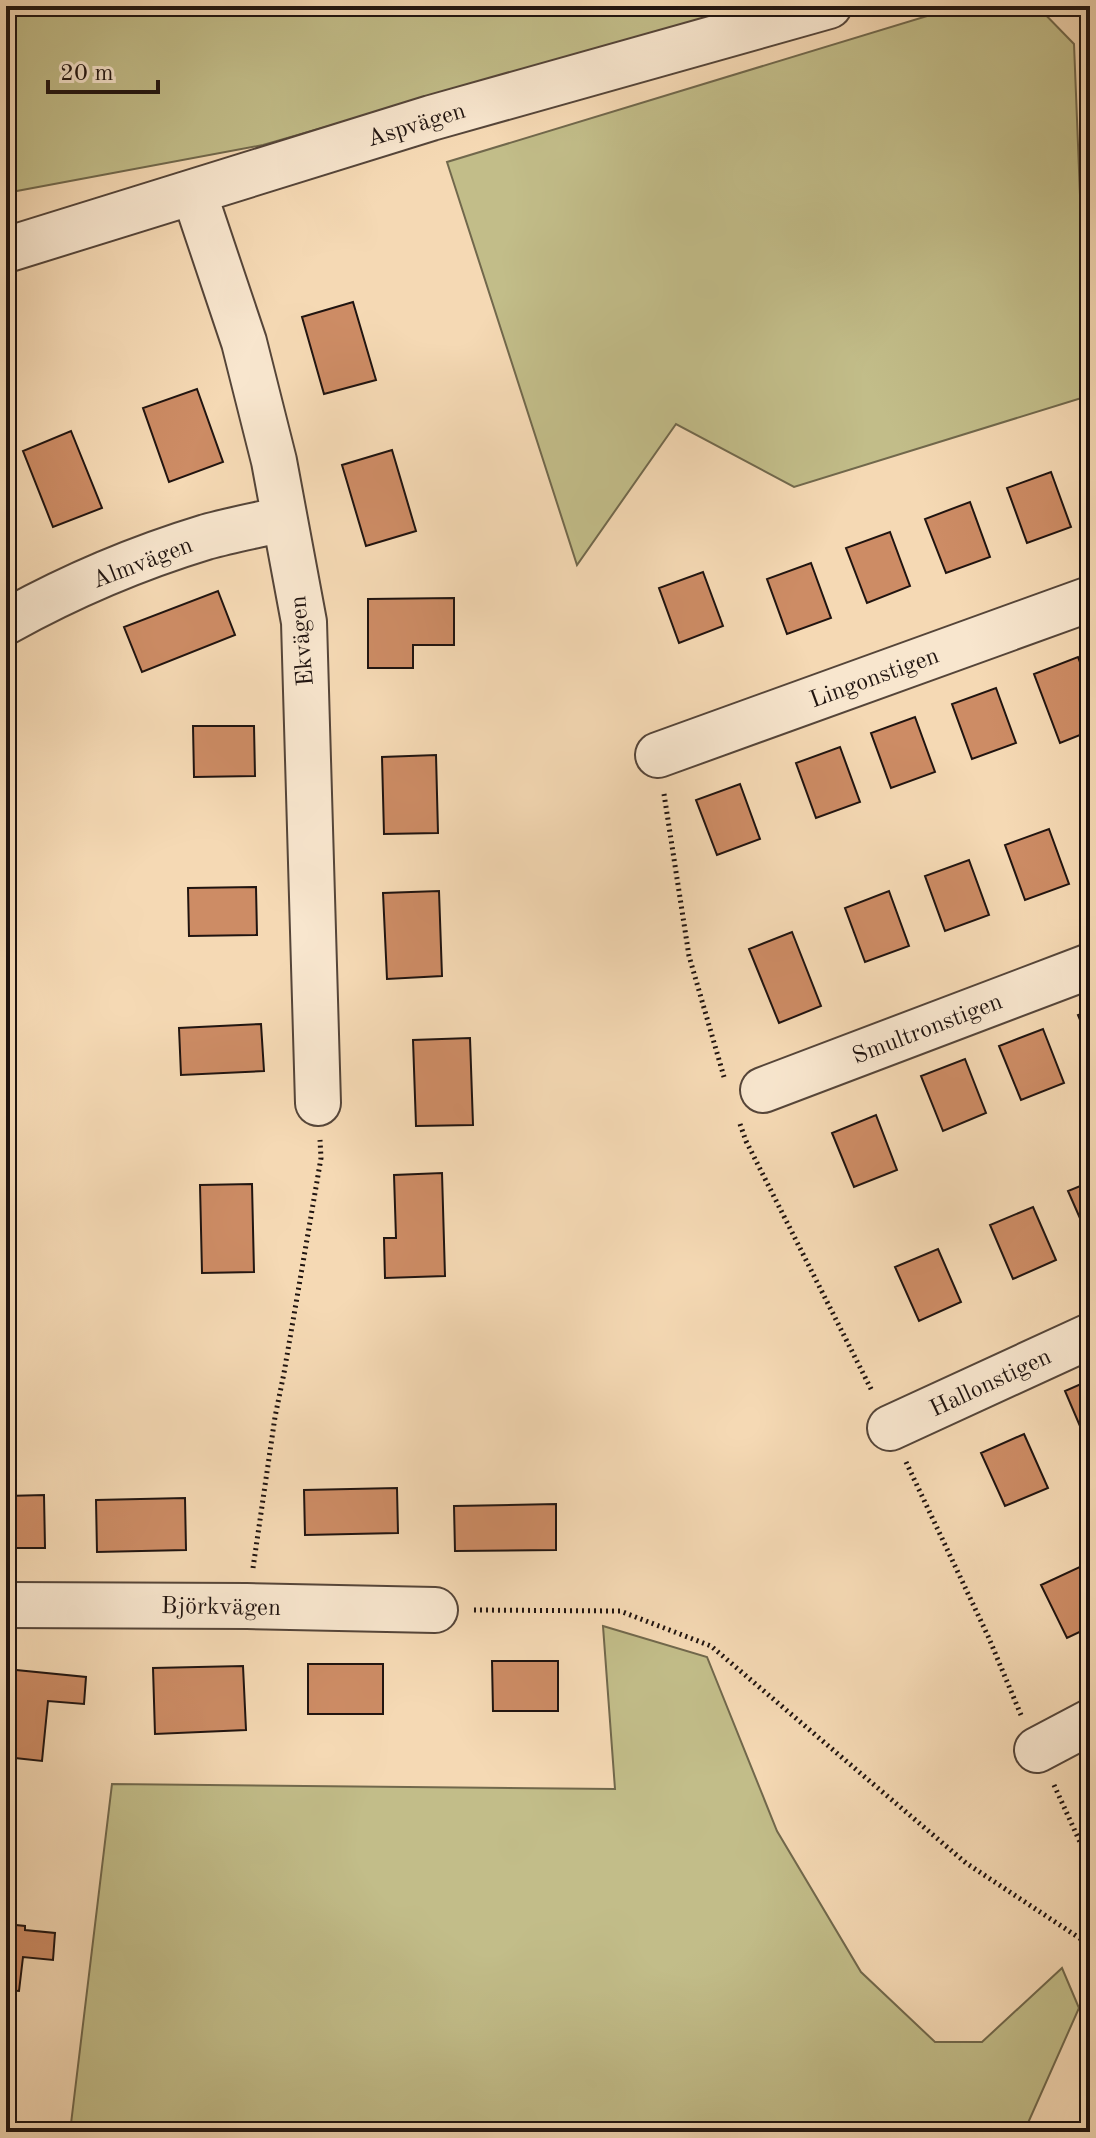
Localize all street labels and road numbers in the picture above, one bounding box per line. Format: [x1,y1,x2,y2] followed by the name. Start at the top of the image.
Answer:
[364,100,469,152] street label: Aspvägen
[89,534,196,594] street label: Almvägen
[287,595,319,687] street label: Ekvägen
[807,644,943,713] street label: Lingonstigen
[849,990,1006,1069] street label: Smultronstigen
[926,1345,1055,1422] street label: Hallonstigen
[161,1595,281,1621] street label: Björkvägen

